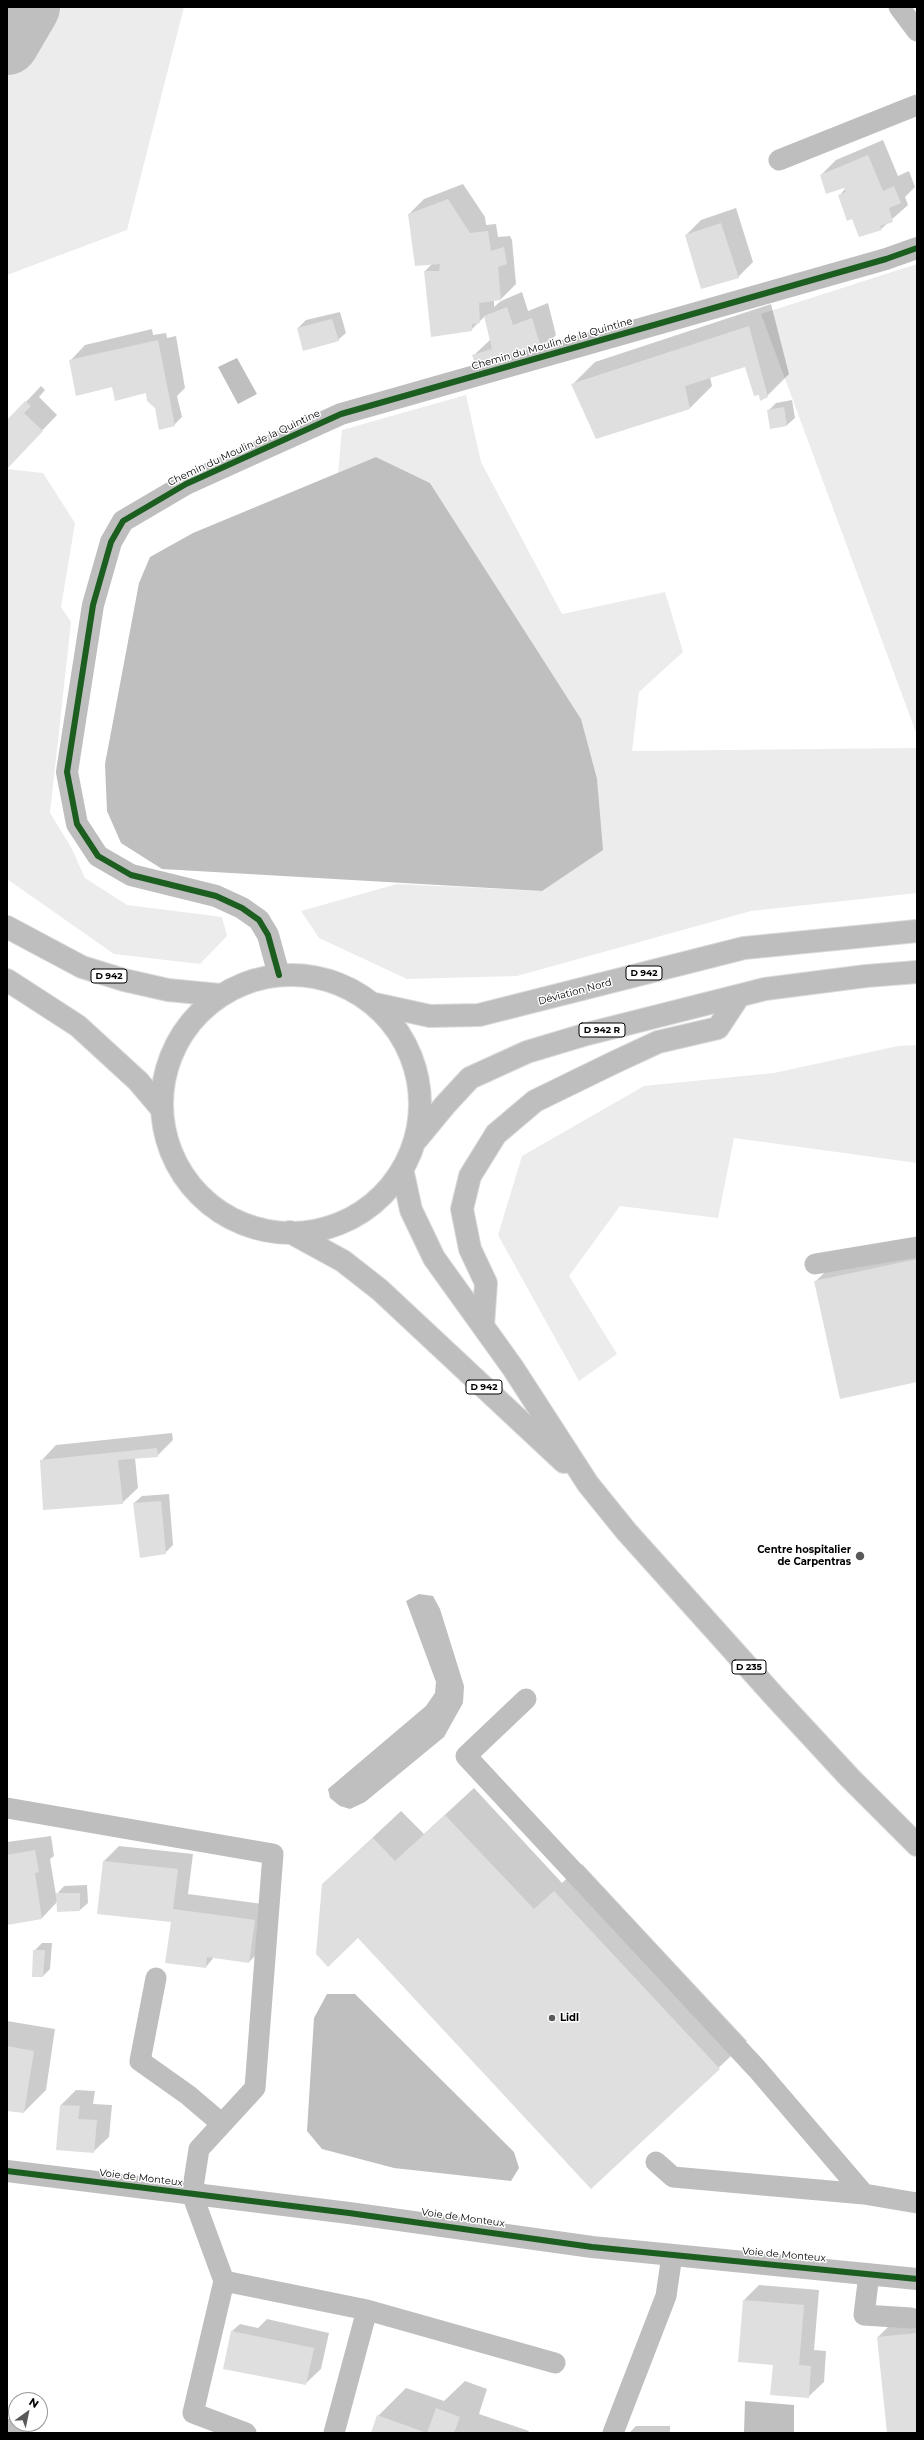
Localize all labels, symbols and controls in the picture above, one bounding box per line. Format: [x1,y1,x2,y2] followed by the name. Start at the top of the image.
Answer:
[470,315,634,373] street label: Chemin du Moulin de la Quintine
[166,407,322,489] street label: Chemin du Moulin de la Quintine
[626,966,662,980] road number: D 942
[91,969,127,983] road number: D 942
[537,976,613,1008] street label: Déviation Nord
[579,1023,625,1037] road number: D 942 R
[466,1380,502,1394] road number: D 942
[757,1544,851,1568] place label: Centre hospitalier de Carpentras
[854,1550,866,1562] marker: Centre hospitalier de Carpentras
[732,1660,766,1674] road number: D 235
[560,2012,579,2024] place label: Lidl
[547,2013,557,2023] marker: Lidl
[99,2167,183,2189] street label: Voie de Monteux
[421,2206,505,2230] street label: Voie de Monteux
[742,2245,826,2265] street label: Voie de Monteux
[8,2392,48,2432] north arrow
[26,2394,42,2411] text: N

